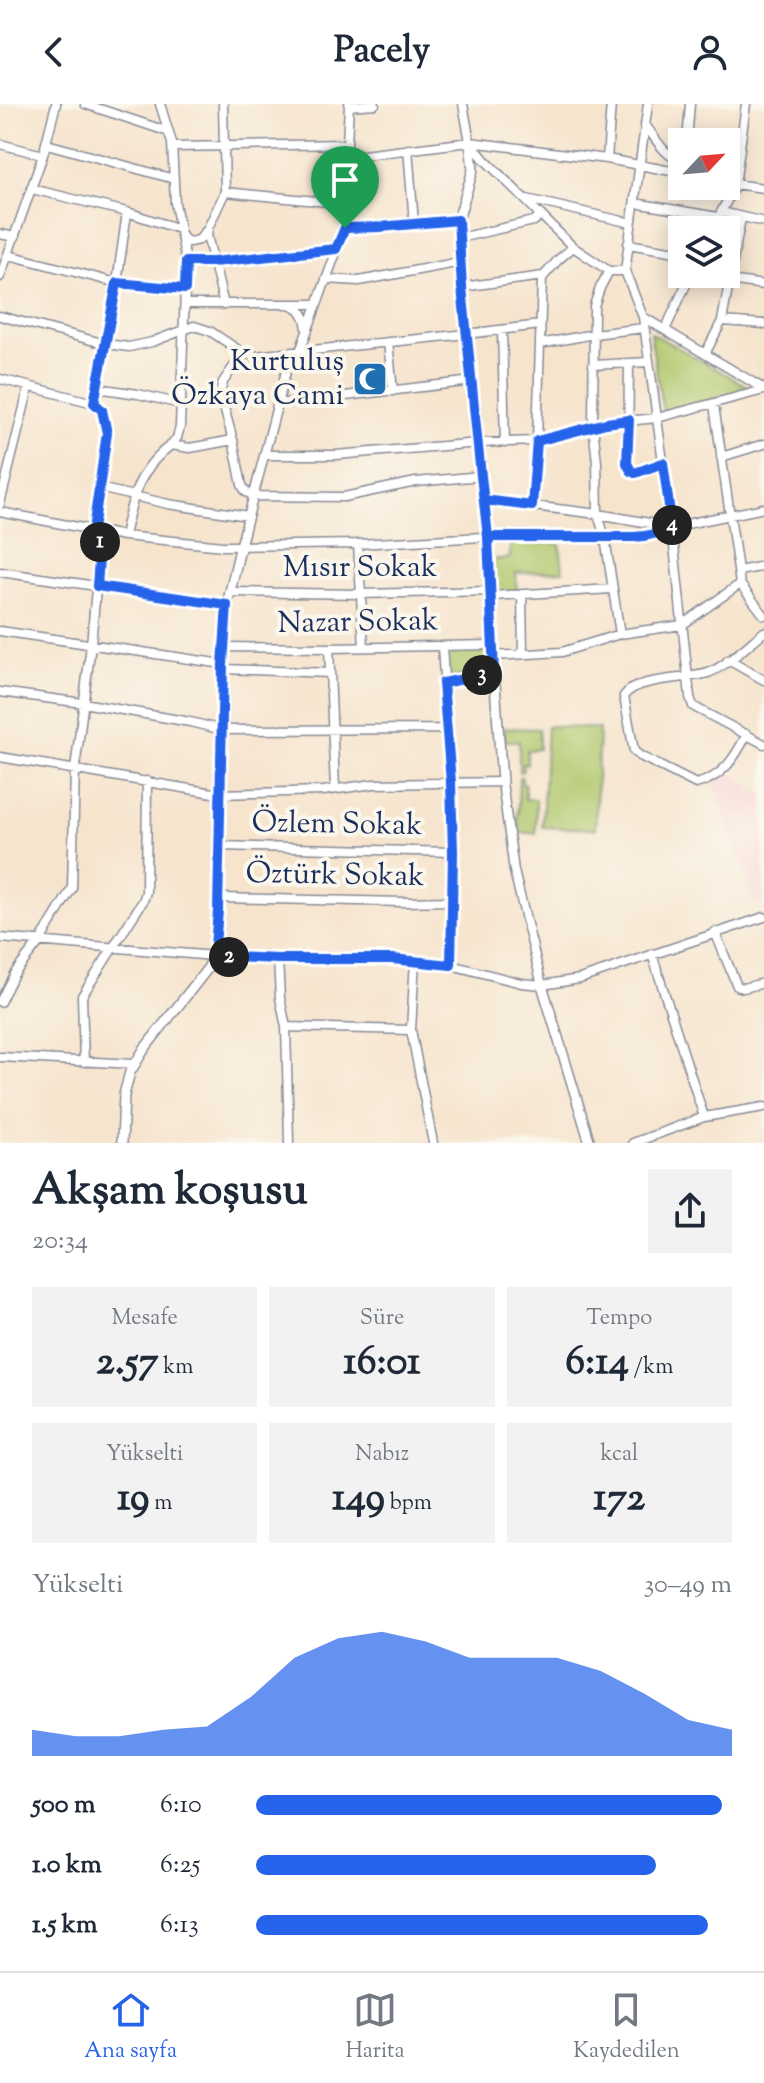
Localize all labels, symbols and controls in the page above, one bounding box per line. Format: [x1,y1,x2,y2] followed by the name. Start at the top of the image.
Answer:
[334,26,430,78] text: Pacely
[32,30,76,74] icon: back
[688,30,732,74] icon: person
[668,128,740,200] north arrow
[668,128,740,288] map controls
[311,146,379,228] pin
[323,158,367,202] icon: arrive
[668,216,740,288] button: layers
[171,341,344,418] place label: Kurtuluş Özkaya Cami
[351,360,389,398] mosque icon: Kurtuluş Özkaya Cami
[652,505,692,545] pin: 4
[666,509,678,541] text: 4
[80,522,120,562] pin: 1
[96,526,104,558] text: 1
[283,547,437,590] street label: Mısır Sokak
[277,600,439,646] street label: Nazar Sokak
[462,655,502,695] pin: 3
[478,659,486,691] text: 3
[251,802,423,848] street label: Özlem Sokak
[245,853,425,899] street label: Öztürk Sokak
[209,937,249,977] pin: 2
[224,941,234,973] text: 2
[32,1161,308,1224] text: Akşam koşusu
[648,1169,732,1253] button: share
[32,1223,88,1260] text: 20:34
[111,1303,178,1335] text: Mesafe
[360,1303,404,1335] text: Süre
[586,1303,652,1335] text: Tempo
[96,1335,158,1392] text: 2.57
[343,1335,421,1392] text: 16:01
[565,1335,629,1392] text: 6:14
[158,1352,193,1384] text: km
[629,1352,673,1384] text: /km
[106,1439,183,1471] text: Yükselti
[355,1439,409,1471] text: Nabız
[600,1439,638,1471] text: kcal
[117,1471,150,1528] text: 19
[332,1471,385,1528] text: 149
[593,1471,645,1528] text: 172
[150,1488,172,1520] text: m
[385,1488,432,1520] text: bpm
[32,1567,123,1604] text: Yükselti
[644,1567,732,1604] text: 30–49 m
[32,1787,95,1824] text: 500 m
[160,1787,202,1824] text: 6:10
[32,1847,102,1884] text: 1.0 km
[160,1847,200,1884] text: 6:25
[32,1907,98,1944] text: 1.5 km
[160,1907,199,1944] text: 6:13
[84,1988,177,2068] tab: Ana sayfa
[345,1988,405,2068] tab: Harita
[573,1988,680,2068] tab: Kaydedilen

